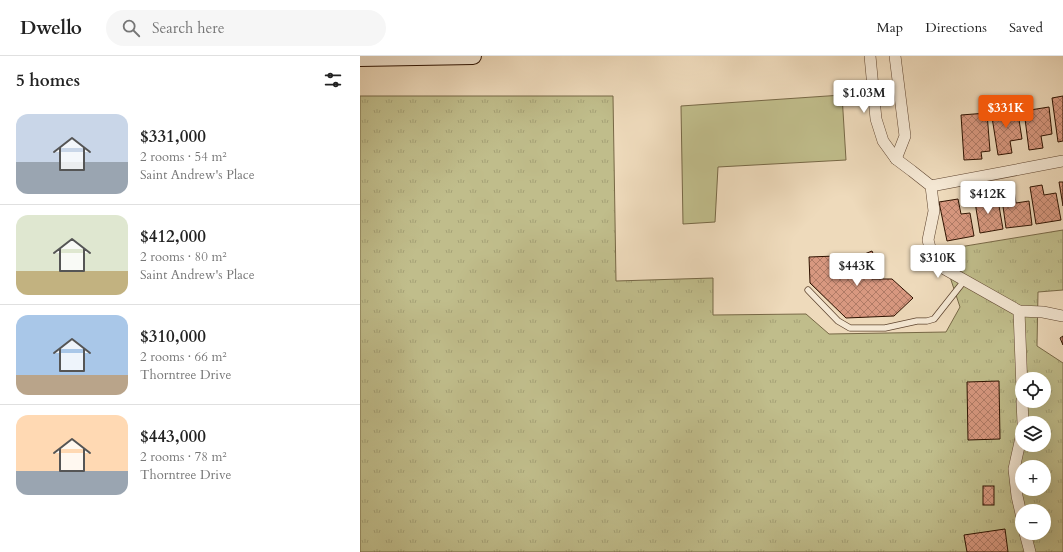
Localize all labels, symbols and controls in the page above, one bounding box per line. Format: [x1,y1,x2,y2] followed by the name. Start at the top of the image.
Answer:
[106,10,386,46] search box
[20,15,82,41] text: Dwello
[120,17,142,39] icon: search
[152,18,225,38] text: Search here
[877,18,903,37] text: Map
[925,18,987,37] text: Directions
[1009,18,1043,37] text: Saved
[16,69,80,92] text: 5 homes
[322,69,344,91] icon: filters
[831,80,897,114] pin: $1.03M
[842,84,886,102] text: $1.03M
[978,95,1034,129] pin: $331K
[987,99,1025,117] text: $331K
[140,125,206,148] text: $331,000
[48,130,96,178] icon: home
[140,148,227,166] text: 2 rooms · 54 m²
[140,166,255,184] text: Saint Andrew's Place
[960,181,1016,215] pin: $412K
[969,185,1007,203] text: $412K
[140,225,206,248] text: $412,000
[48,231,96,279] icon: home
[910,245,966,279] pin: $310K
[140,248,227,266] text: 2 rooms · 80 m²
[919,249,957,267] text: $310K
[829,253,885,287] pin: $443K
[838,257,876,275] text: $443K
[140,266,255,284] text: Saint Andrew's Place
[140,325,206,348] text: $310,000
[48,331,96,379] icon: home
[140,348,227,366] text: 2 rooms · 66 m²
[140,366,231,384] text: Thorntree Drive
[1015,372,1051,540] map controls
[1015,372,1051,408] button: locate
[1015,416,1051,452] button: layers
[140,425,206,448] text: $443,000
[48,431,96,479] icon: home
[140,448,227,466] text: 2 rooms · 78 m²
[1015,460,1051,496] button: +
[140,466,231,484] text: Thorntree Drive
[1015,504,1051,540] button: −

